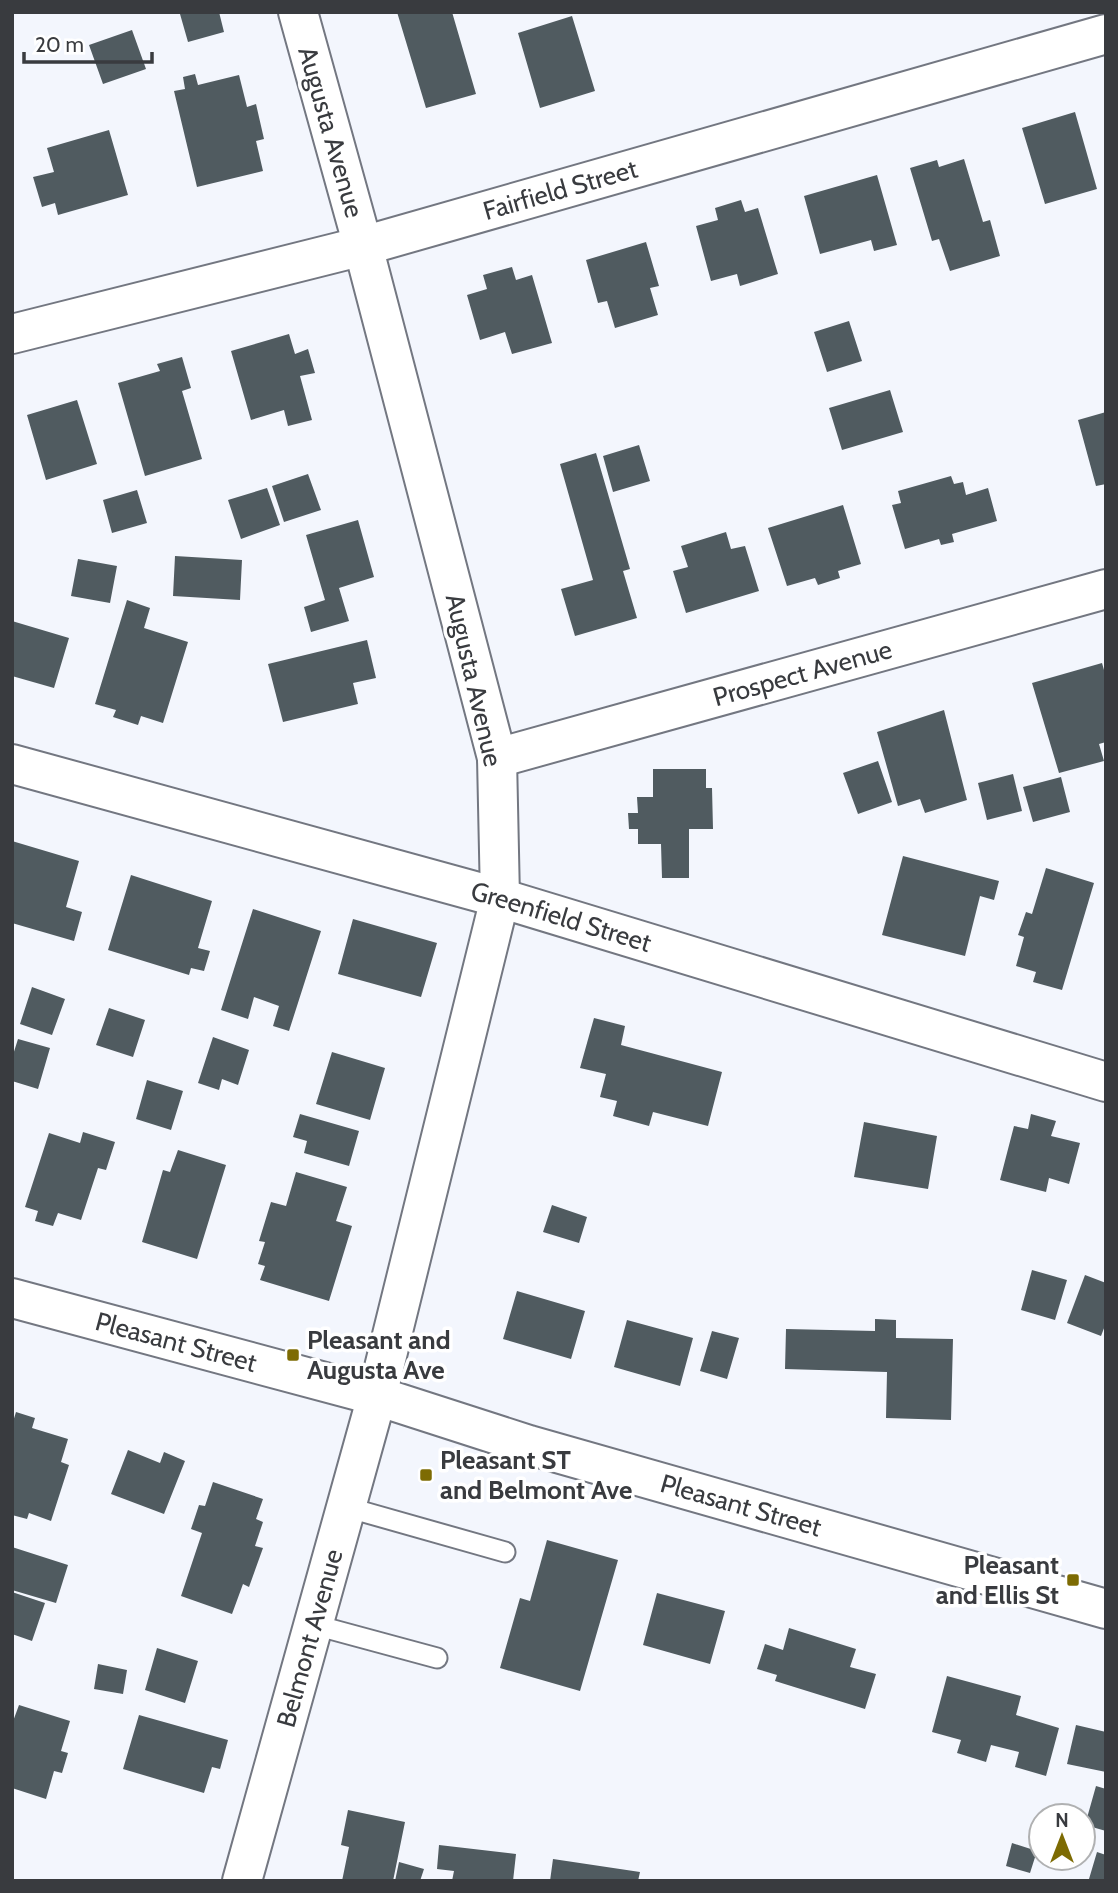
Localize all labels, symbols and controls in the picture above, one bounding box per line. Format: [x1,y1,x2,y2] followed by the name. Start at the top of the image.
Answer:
[24,21,152,65] scale bar
[35,32,84,57] text: 20 m
[291,43,371,221] street label: Augusta Avenue
[479,152,641,227] street label: Fairfield Street
[439,591,509,769] street label: Augusta Avenue
[709,633,896,713] street label: Prospect Avenue
[467,875,655,959] street label: Greenfield Street
[92,1305,261,1379] street label: Pleasant Street
[307,1324,451,1386] place label: Pleasant and Augusta Ave
[285,1347,301,1363] marker: Pleasant and Augusta Ave
[440,1444,632,1506] place label: Pleasant ST and Belmont Ave
[418,1467,434,1483] marker: Pleasant ST and Belmont Ave
[657,1467,825,1543] street label: Pleasant Street
[270,1546,350,1731] street label: Belmont Avenue
[936,1549,1059,1611] place label: Pleasant and Ellis St
[1065,1572,1081,1588] marker: Pleasant and Ellis St
[1027,1802,1097,1872] north arrow
[1055,1809,1069,1832] text: N

